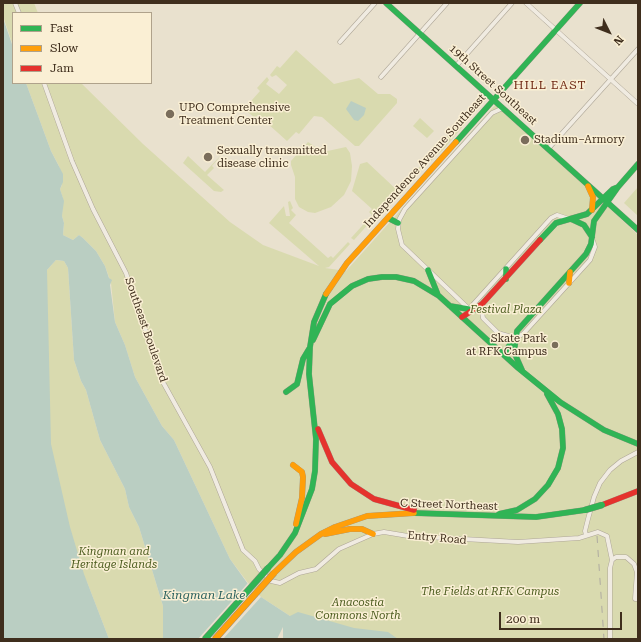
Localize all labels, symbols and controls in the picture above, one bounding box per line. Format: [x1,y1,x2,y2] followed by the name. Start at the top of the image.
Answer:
[12,12,152,84] legend
[589,12,629,52] north arrow
[50,21,73,35] text: Fast
[611,33,626,48] text: N
[50,41,78,55] text: Slow
[446,42,540,128] street label: 19th Street Southeast
[50,61,74,75] text: Jam
[513,78,587,92] district label: HILL EAST
[362,92,488,230] street label: Independence Avenue Southeast
[179,101,290,127] place label: UPO Comprehensive Treatment Center
[164,108,176,120] marker: UPO Comprehensive Treatment Center
[534,133,625,147] place label: Stadium–Armory
[519,134,531,146] marker: Stadium–Armory
[217,144,327,170] place label: Sexually transmitted disease clinic
[202,151,214,163] marker: Sexually transmitted disease clinic
[122,276,170,384] street label: Southeast Boulevard
[470,303,542,317] park label: Festival Plaza
[466,332,547,358] place label: Skate Park at RFK Campus
[550,340,560,350] marker: Skate Park at RFK Campus
[400,497,498,513] street label: C Street Northeast
[407,529,467,547] street label: Entry Road
[71,545,157,571] park label: Kingman and Heritage Islands
[421,585,559,599] park label: The Fields at RFK Campus
[163,588,245,602] water label: Kingman Lake
[315,596,401,622] park label: Anacostia Commons North
[501,604,624,630] scale bar
[506,612,540,626] text: 200 m

